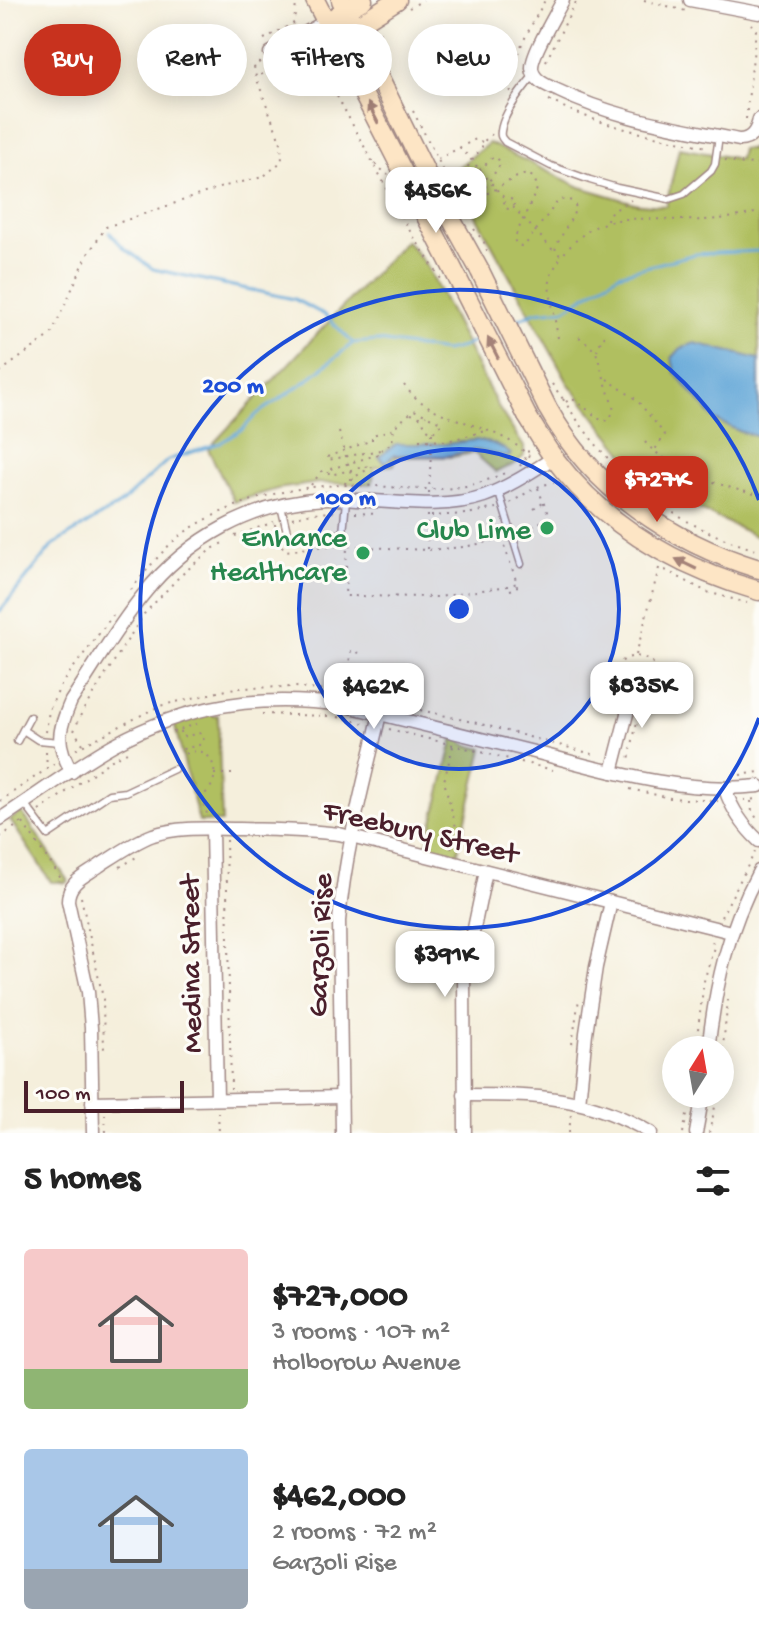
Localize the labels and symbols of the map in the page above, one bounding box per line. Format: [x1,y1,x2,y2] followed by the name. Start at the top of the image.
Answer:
[366,101,380,124] one-way arrow
[380,167,492,235] pin: $456K
[486,336,499,359] one-way arrow
[202,373,264,402] text: 200 m
[601,456,713,524] pin: $727K
[315,485,376,514] text: 100 m
[417,515,532,550] place label: Club Lime
[538,519,556,537] marker: Club Lime
[210,523,348,592] place label: Enhance Healthcare
[354,544,372,562] marker: Enhance Healthcare
[674,557,698,571] one-way arrow
[445,595,473,623] centre of rings
[586,662,698,730] pin: $835K
[318,663,430,731] pin: $462K
[318,795,524,874] street label: Freebury Street
[174,872,213,1053] street label: Medina Street
[302,872,343,1018] street label: Garzoli Rise
[389,931,501,999] pin: $391K
[662,1036,734,1108] north arrow
[24,1077,184,1113] scale bar

